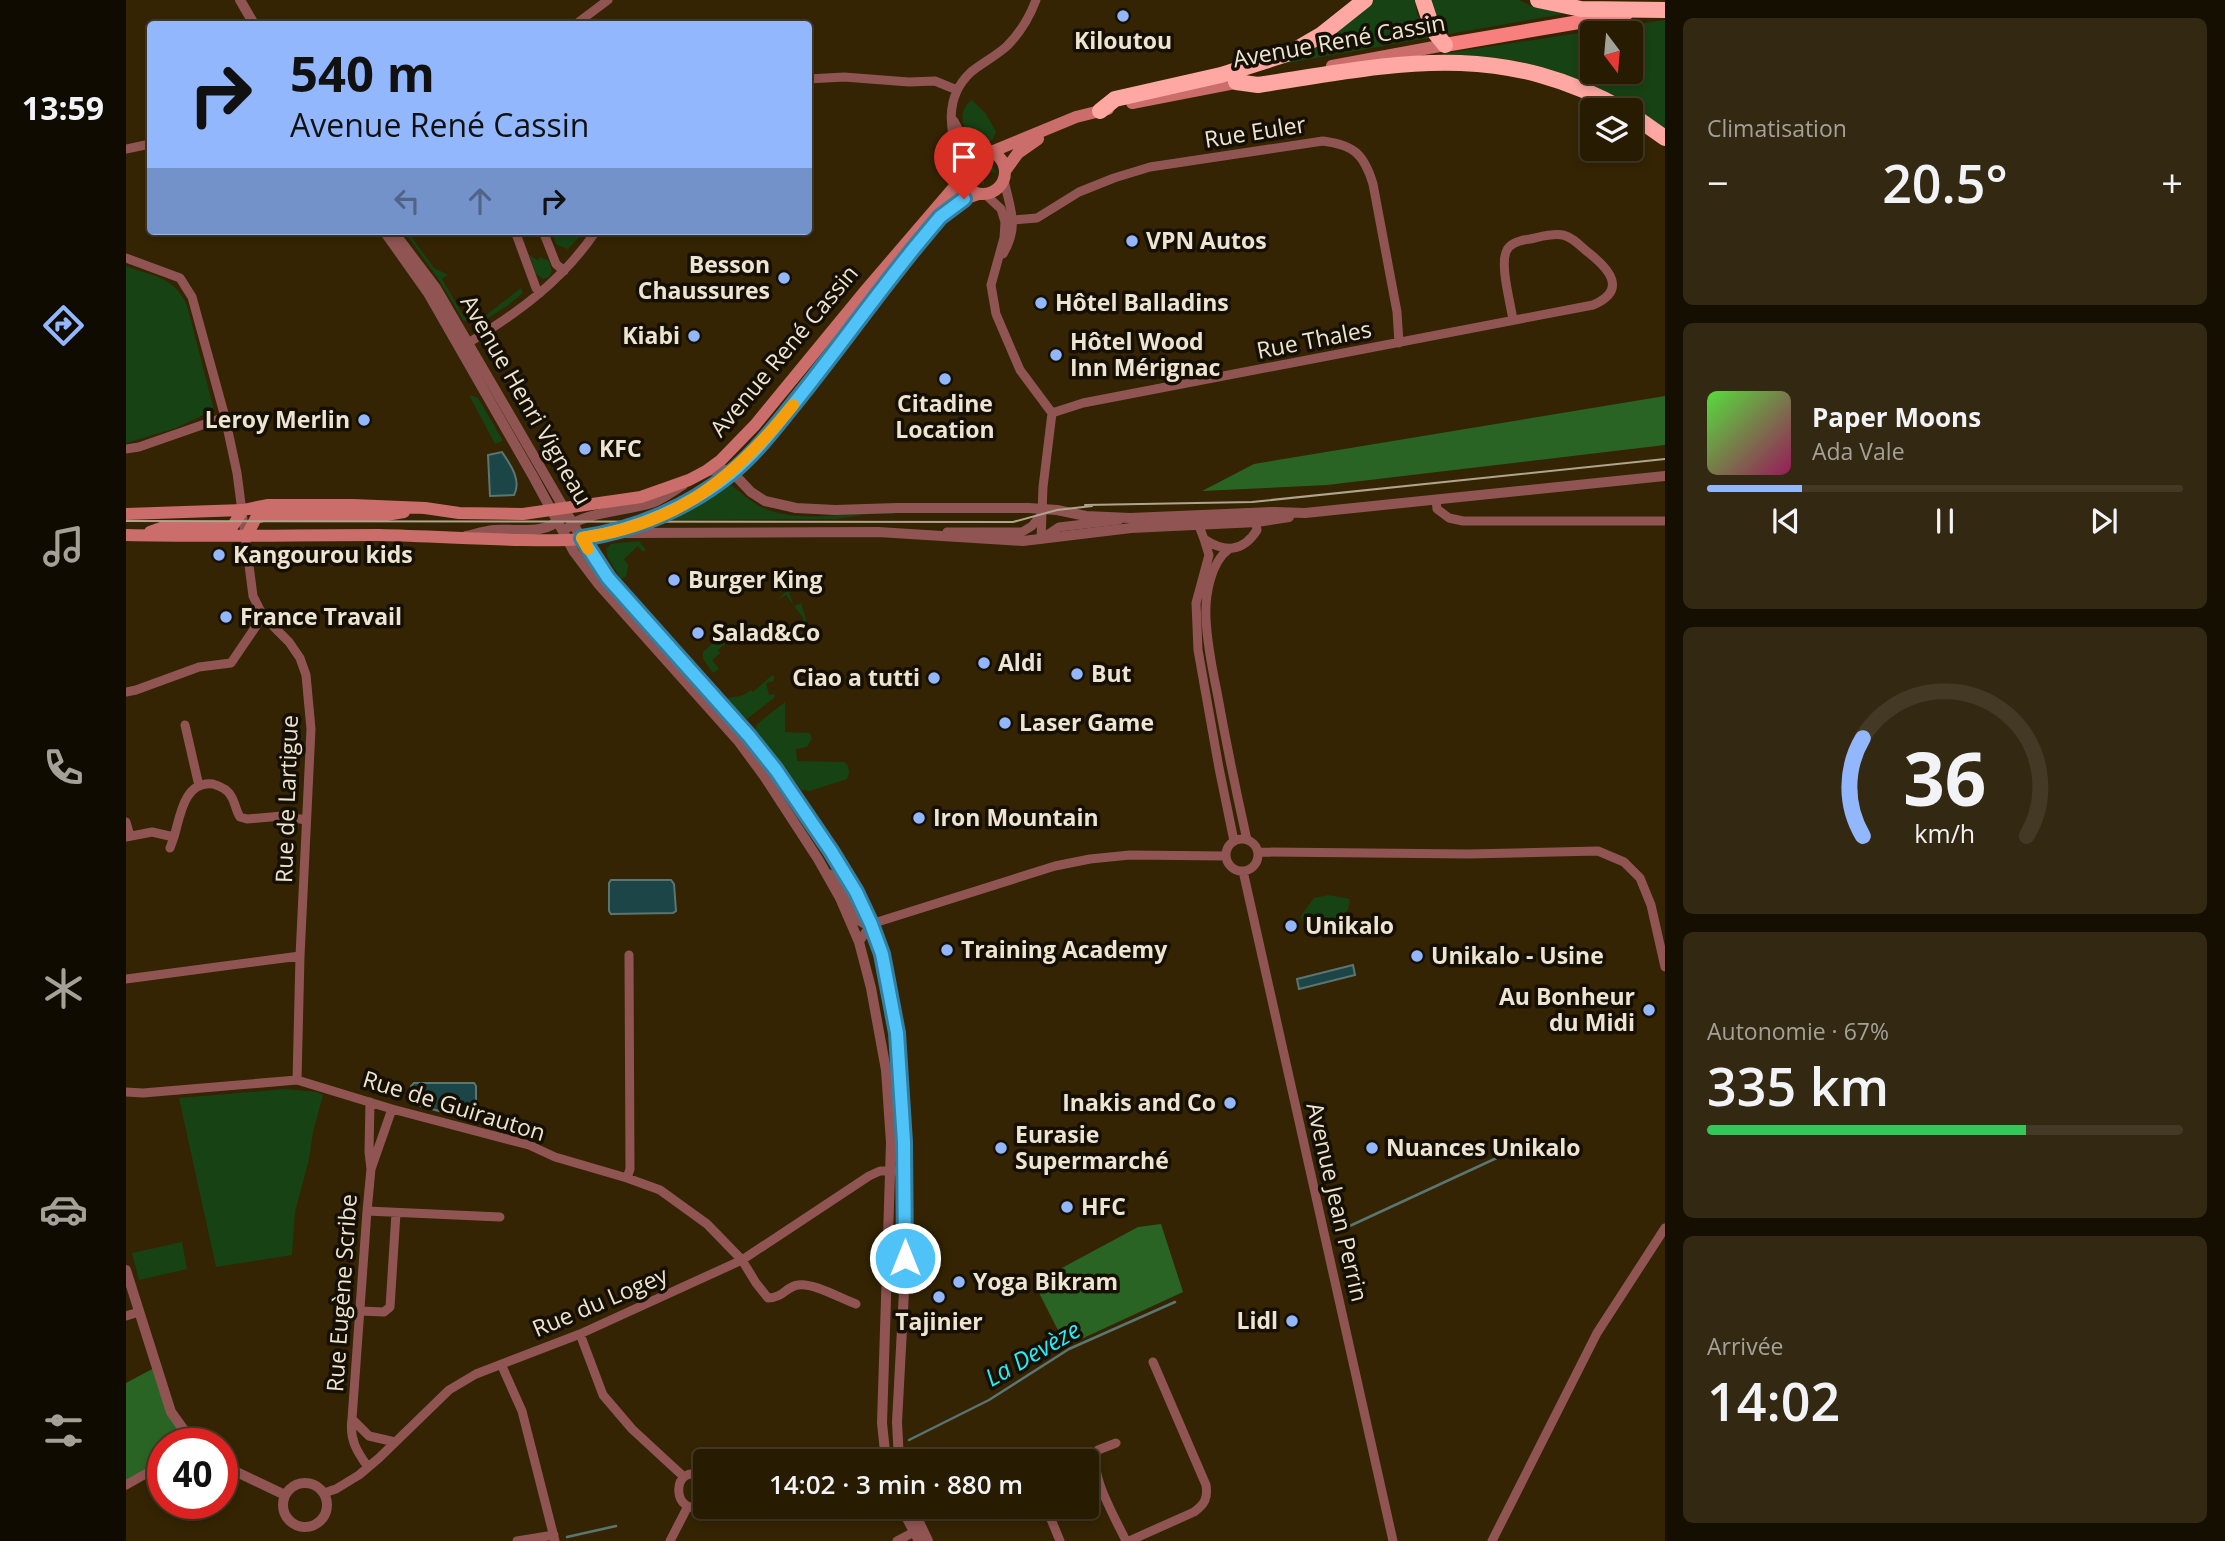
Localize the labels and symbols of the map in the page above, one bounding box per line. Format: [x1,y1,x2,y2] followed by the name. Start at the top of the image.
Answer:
[1230,6,1448,74] street label: Avenue René Cassin
[1115,8,1131,24] marker: Kiloutou
[1580,21,1643,84] north arrow
[1074,24,1172,56] place label: Kiloutou
[1202,107,1308,155] street label: Rue Euler
[934,127,994,199] pin
[1146,224,1267,256] place label: VPN Autos
[1124,233,1140,249] marker: VPN Autos
[638,248,770,306] place label: Besson Chaussures
[702,258,865,443] street label: Avenue René Cassin
[776,270,792,286] marker: Besson Chaussures
[1055,286,1229,318] place label: Hôtel Balladins
[454,289,600,510] street label: Avenue Henri Vigneau
[1033,295,1049,311] marker: Hôtel Balladins
[1254,312,1374,366] street label: Rue Thales
[622,319,680,351] place label: Kiabi
[1070,325,1221,383] place label: Hôtel Wood Inn Mérignac
[686,328,702,344] marker: Kiabi
[1048,347,1064,363] marker: Hôtel Wood Inn Mérignac
[937,371,953,387] marker: Citadine Location
[895,387,995,445] place label: Citadine Location
[205,403,350,435] place label: Leroy Merlin
[356,412,372,428] marker: Leroy Merlin
[599,432,642,464] place label: KFC
[577,441,593,457] marker: KFC
[233,538,413,570] place label: Kangourou kids
[211,547,227,563] marker: Kangourou kids
[688,563,822,595] place label: Burger King
[666,572,682,588] marker: Burger King
[240,600,402,632] place label: France Travail
[218,609,234,625] marker: France Travail
[712,616,820,648] place label: Salad&Co
[690,625,706,641] marker: Salad&Co
[998,646,1042,678] place label: Aldi
[976,655,992,671] marker: Aldi
[1091,657,1132,689] place label: But
[792,661,920,693] place label: Ciao a tutti
[1069,666,1085,682] marker: But
[926,670,942,686] marker: Ciao a tutti
[1019,706,1154,738] place label: Laser Game
[267,715,305,883] street label: Rue de Lartigue
[997,715,1013,731] marker: Laser Game
[933,801,1099,833] place label: Iron Mountain
[911,810,927,826] marker: Iron Mountain
[1305,909,1394,941] place label: Unikalo
[1283,918,1299,934] marker: Unikalo
[961,933,1168,965] place label: Training Academy
[1431,939,1604,971] place label: Unikalo - Usine
[939,942,955,958] marker: Training Academy
[1409,948,1425,964] marker: Unikalo - Usine
[1499,980,1635,1038] place label: Au Bonheur du Midi
[1641,1002,1657,1018] marker: Au Bonheur du Midi
[359,1062,549,1148] street label: Rue de Guirauton
[1062,1086,1216,1118] place label: Inakis and Co
[1222,1095,1238,1111] marker: Inakis and Co
[1299,1099,1376,1305] street label: Avenue Jean Perrin
[1015,1118,1169,1176] place label: Eurasie Supermarché
[1386,1131,1581,1163] place label: Nuances Unikalo
[993,1140,1009,1156] marker: Eurasie Supermarché
[1364,1140,1380,1156] marker: Nuances Unikalo
[1081,1190,1126,1222] place label: HFC
[318,1193,364,1393] street label: Rue Eugène Scribe
[1059,1199,1075,1215] marker: HFC
[868,1221,942,1295] position arrow
[527,1258,673,1344] street label: Rue du Logey
[973,1265,1118,1297] place label: Yoga Bikram
[951,1274,967,1290] marker: Yoga Bikram
[931,1289,947,1305] marker: Tajinier
[1236,1304,1278,1336] place label: Lidl
[895,1305,983,1337] place label: Tajinier
[979,1312,1086,1393] water label: La Devèze
[1284,1313,1300,1329] marker: Lidl
[147,1428,238,1519] speed limit sign: 40

